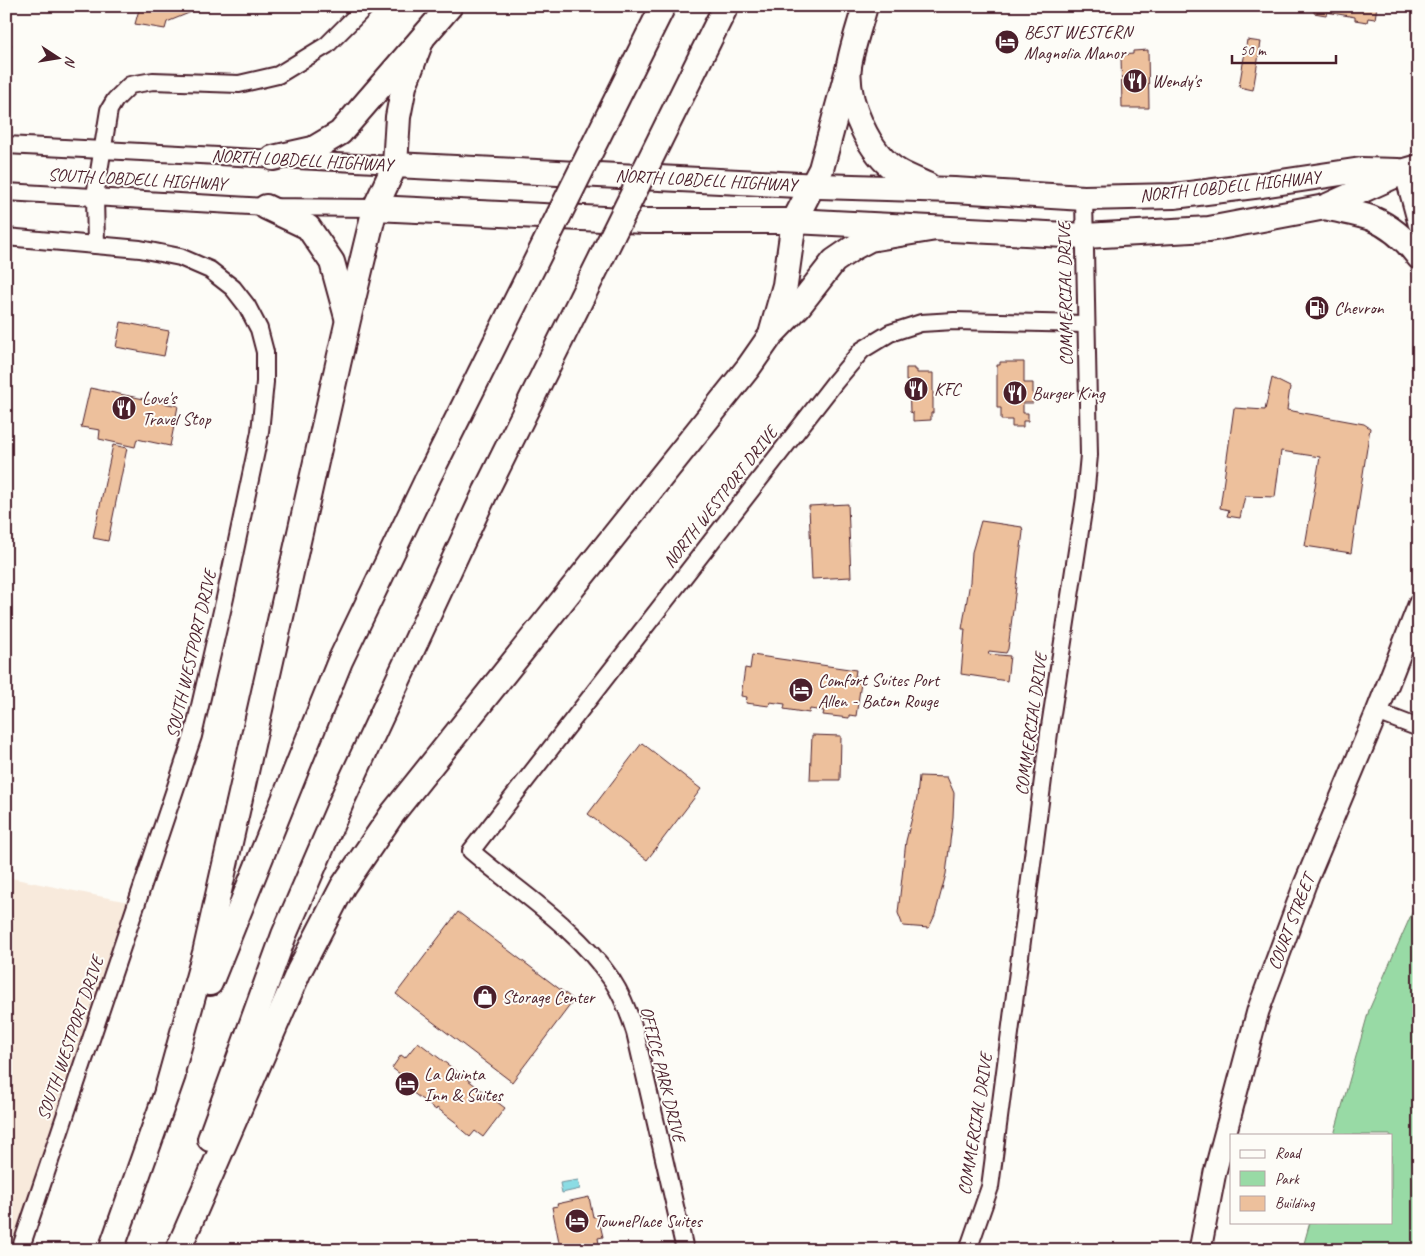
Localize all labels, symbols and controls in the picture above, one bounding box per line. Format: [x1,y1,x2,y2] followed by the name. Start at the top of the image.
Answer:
[1024,21,1135,64] place label: BEST WESTERN Magnolia Manor
[994,29,1020,55] hotel icon: BEST WESTERN Magnolia Manor
[32,32,82,82] north arrow
[1232,32,1336,64] scale bar
[1240,41,1267,60] text: 50 m
[61,55,79,69] text: N
[1122,68,1148,94] restaurant icon: Wendy's
[1152,70,1202,92] place label: Wendy's
[211,144,396,176] street label: NORTH LOBDELL HIGHWAY
[47,163,231,195] street label: SOUTH LOBDELL HIGHWAY
[615,164,800,196] street label: NORTH LOBDELL HIGHWAY
[1139,165,1324,206] street label: NORTH LOBDELL HIGHWAY
[1053,220,1077,366] street label: COMMERCIAL DRIVE
[1304,295,1330,321] fuel station icon: Chevron
[1334,297,1384,319] place label: Chevron
[903,376,929,402] restaurant icon: KFC
[934,378,963,400] place label: KFC
[1002,380,1028,406] restaurant icon: Burger King
[1032,382,1106,404] place label: Burger King
[142,387,212,430] place label: Love's Travel Stop
[111,395,137,421] restaurant icon: Love's Travel Stop
[658,420,783,572] street label: NORTH WESTPORT DRIVE
[161,566,222,740] street label: SOUTH WESTPORT DRIVE
[1010,649,1052,797] street label: COMMERCIAL DRIVE
[818,669,941,712] place label: Comfort Suites Port Allen - Baton Rouge
[788,677,814,703] hotel icon: Comfort Suites Port Allen - Baton Rouge
[1263,868,1321,973] street label: COURT STREET
[32,951,109,1123] street label: SOUTH WESTPORT DRIVE
[472,984,498,1010] shop icon: Storage Center
[502,986,596,1008] place label: Storage Center
[636,1004,691,1146] street label: OFFICE PARK DRIVE
[953,1049,997,1197] street label: COMMERCIAL DRIVE
[424,1063,504,1106] place label: La Quinta Inn & Suites
[394,1071,420,1097] hotel icon: La Quinta Inn & Suites
[1230,1134,1392,1224] legend
[1275,1144,1302,1163] text: Road
[1275,1170,1300,1189] text: Park
[1275,1194,1315,1213] text: Building
[564,1208,590,1234] hotel icon: TownePlace Suites
[594,1210,703,1232] place label: TownePlace Suites

